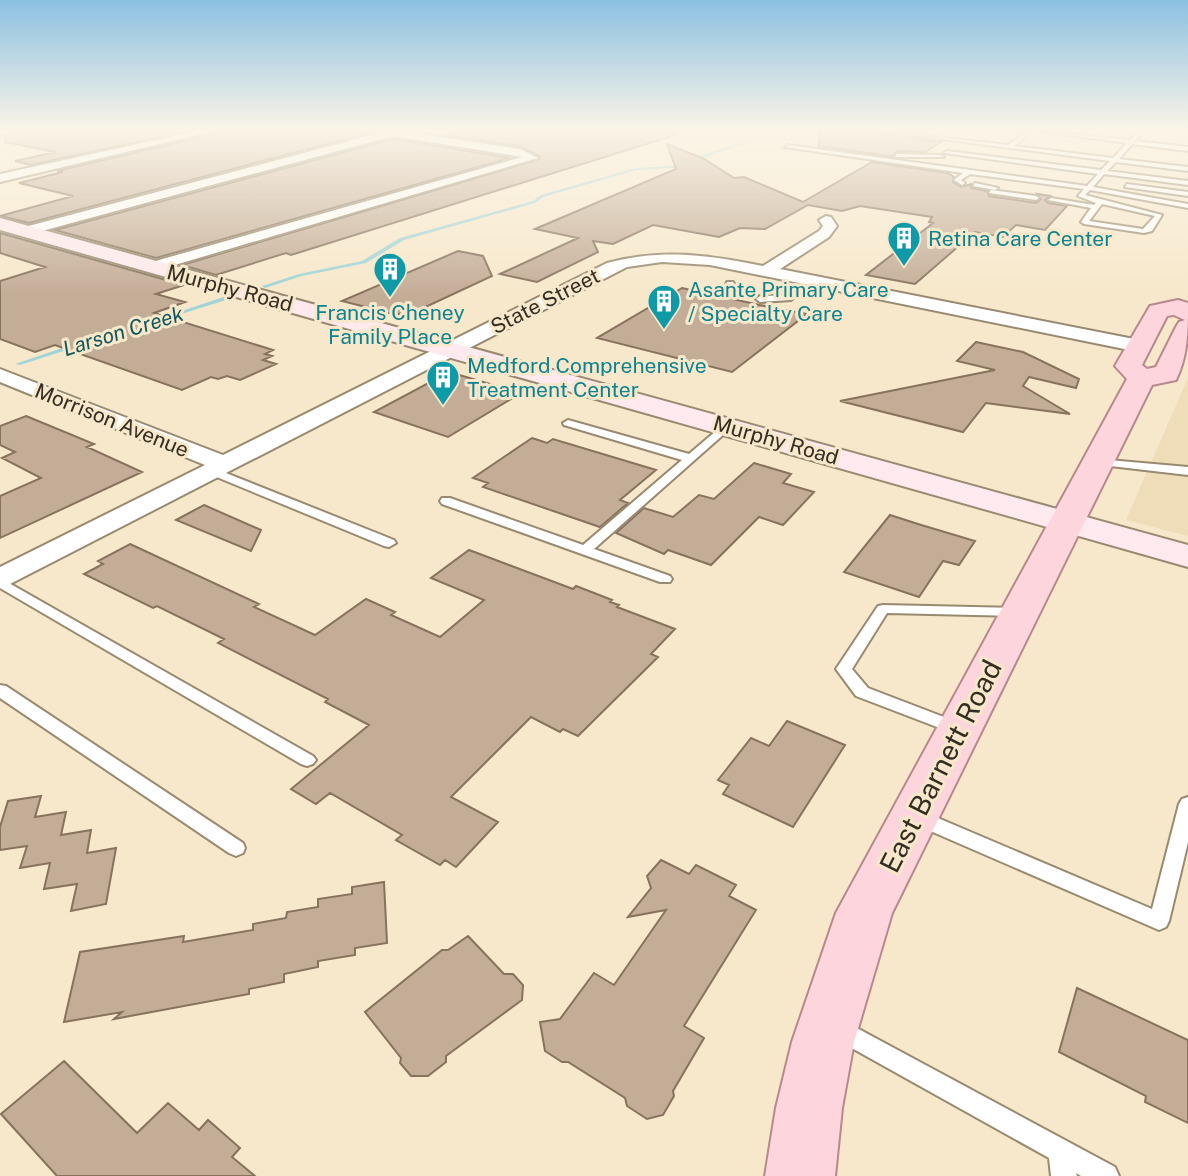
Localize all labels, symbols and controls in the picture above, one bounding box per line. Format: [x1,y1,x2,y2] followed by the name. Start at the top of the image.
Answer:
[885,219,923,268] building icon: Retina Care Center
[928,226,1112,251] place label: Retina Care Center
[371,250,409,299] building icon: Francis Cheney Family Place
[164,259,296,317] street label: Murphy Road
[486,263,604,339] street label: State Street
[688,277,889,326] place label: Asante Primary Care / Specialty Care
[645,282,683,331] building icon: Asante Primary Care / Specialty Care
[315,300,465,349] place label: Francis Cheney Family Place
[60,301,187,361] water label: Larson Creek
[467,353,707,402] place label: Medford Comprehensive Treatment Center
[424,358,462,407] building icon: Medford Comprehensive Treatment Center
[31,378,193,462] street label: Morrison Avenue
[710,410,842,470] street label: Murphy Road
[872,654,1008,878] street label: East Barnett Road

